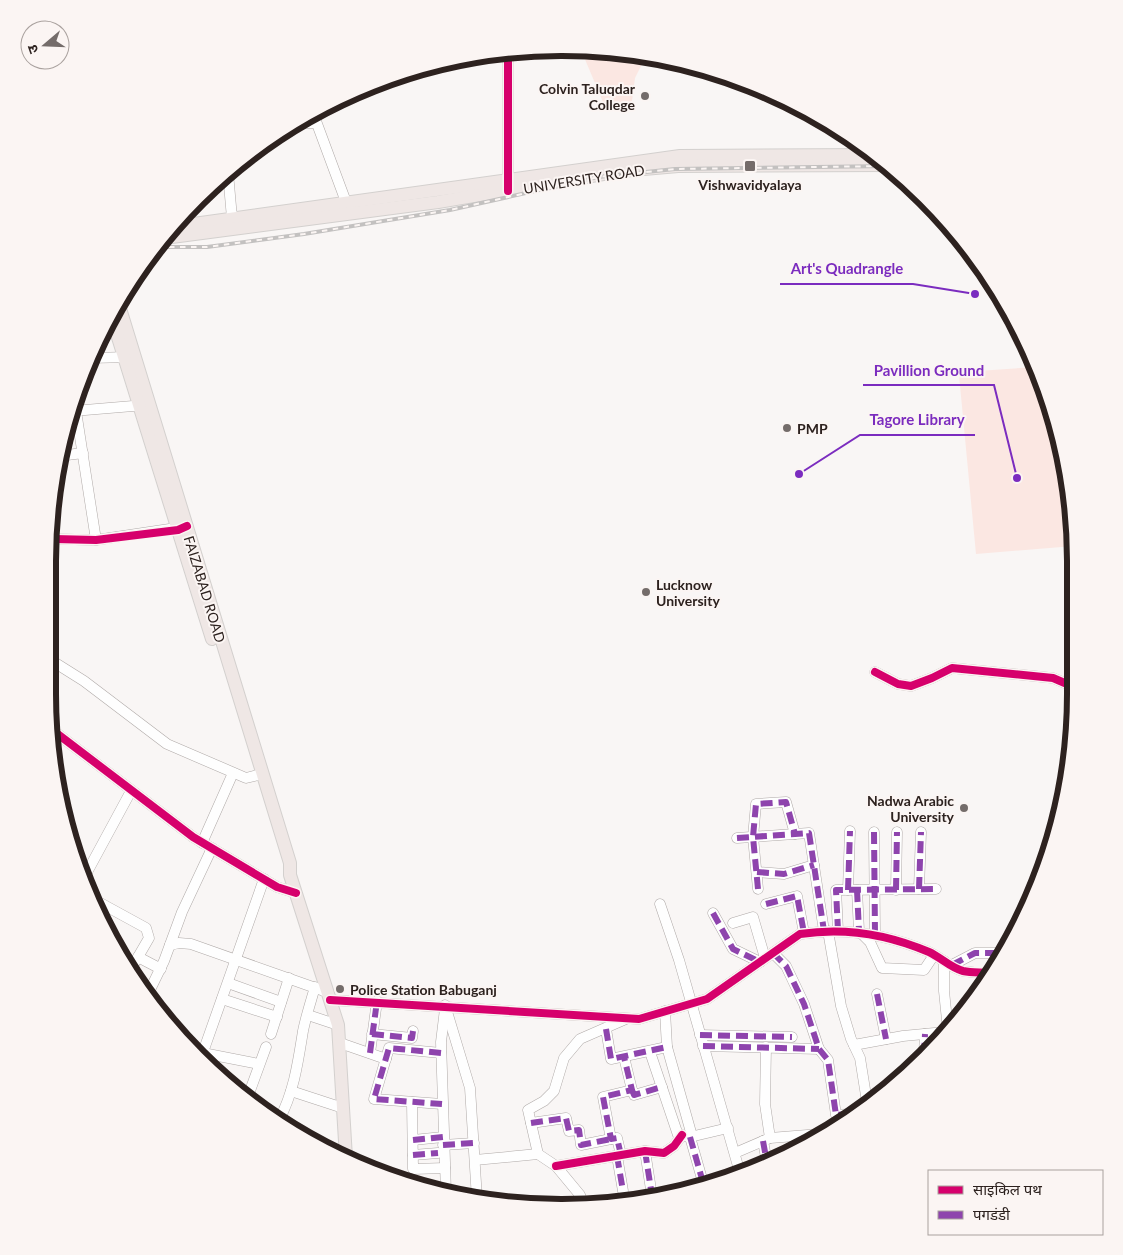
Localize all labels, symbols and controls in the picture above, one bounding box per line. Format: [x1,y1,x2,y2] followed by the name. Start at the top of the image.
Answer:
[20,20,70,70] north arrow
[23,42,42,56] text: उ
[539,80,636,113] place label: Colvin Taluqdar College
[639,90,651,102] marker: Colvin Taluqdar College
[743,159,757,173] marker: Vishwavidyalaya
[522,161,646,197] street label: UNIVERSITY ROAD
[697,176,802,193] place label: Vishwavidyalaya
[780,254,913,284] callout: Art's Quadrangle
[790,259,903,277] text: Art's Quadrangle
[863,355,994,385] callout: Pavillion Ground
[874,361,984,379] text: Pavillion Ground
[860,405,975,435] callout: Tagore Library
[869,410,965,428] text: Tagore Library
[797,420,828,437] place label: PMP
[781,422,793,434] marker: PMP
[181,534,229,644] street label: FAIZABAD ROAD
[656,576,720,609] place label: Lucknow University
[640,586,652,598] marker: Lucknow University
[867,792,955,825] place label: Nadwa Arabic University
[958,802,970,814] marker: Nadwa Arabic University
[350,981,497,998] place label: Police Station Babuganj
[334,983,346,995] marker: Police Station Babuganj
[928,1170,1103,1235] legend
[973,1180,1042,1198] text: साइकिल पथ
[973,1205,1011,1223] text: पगडंडी

